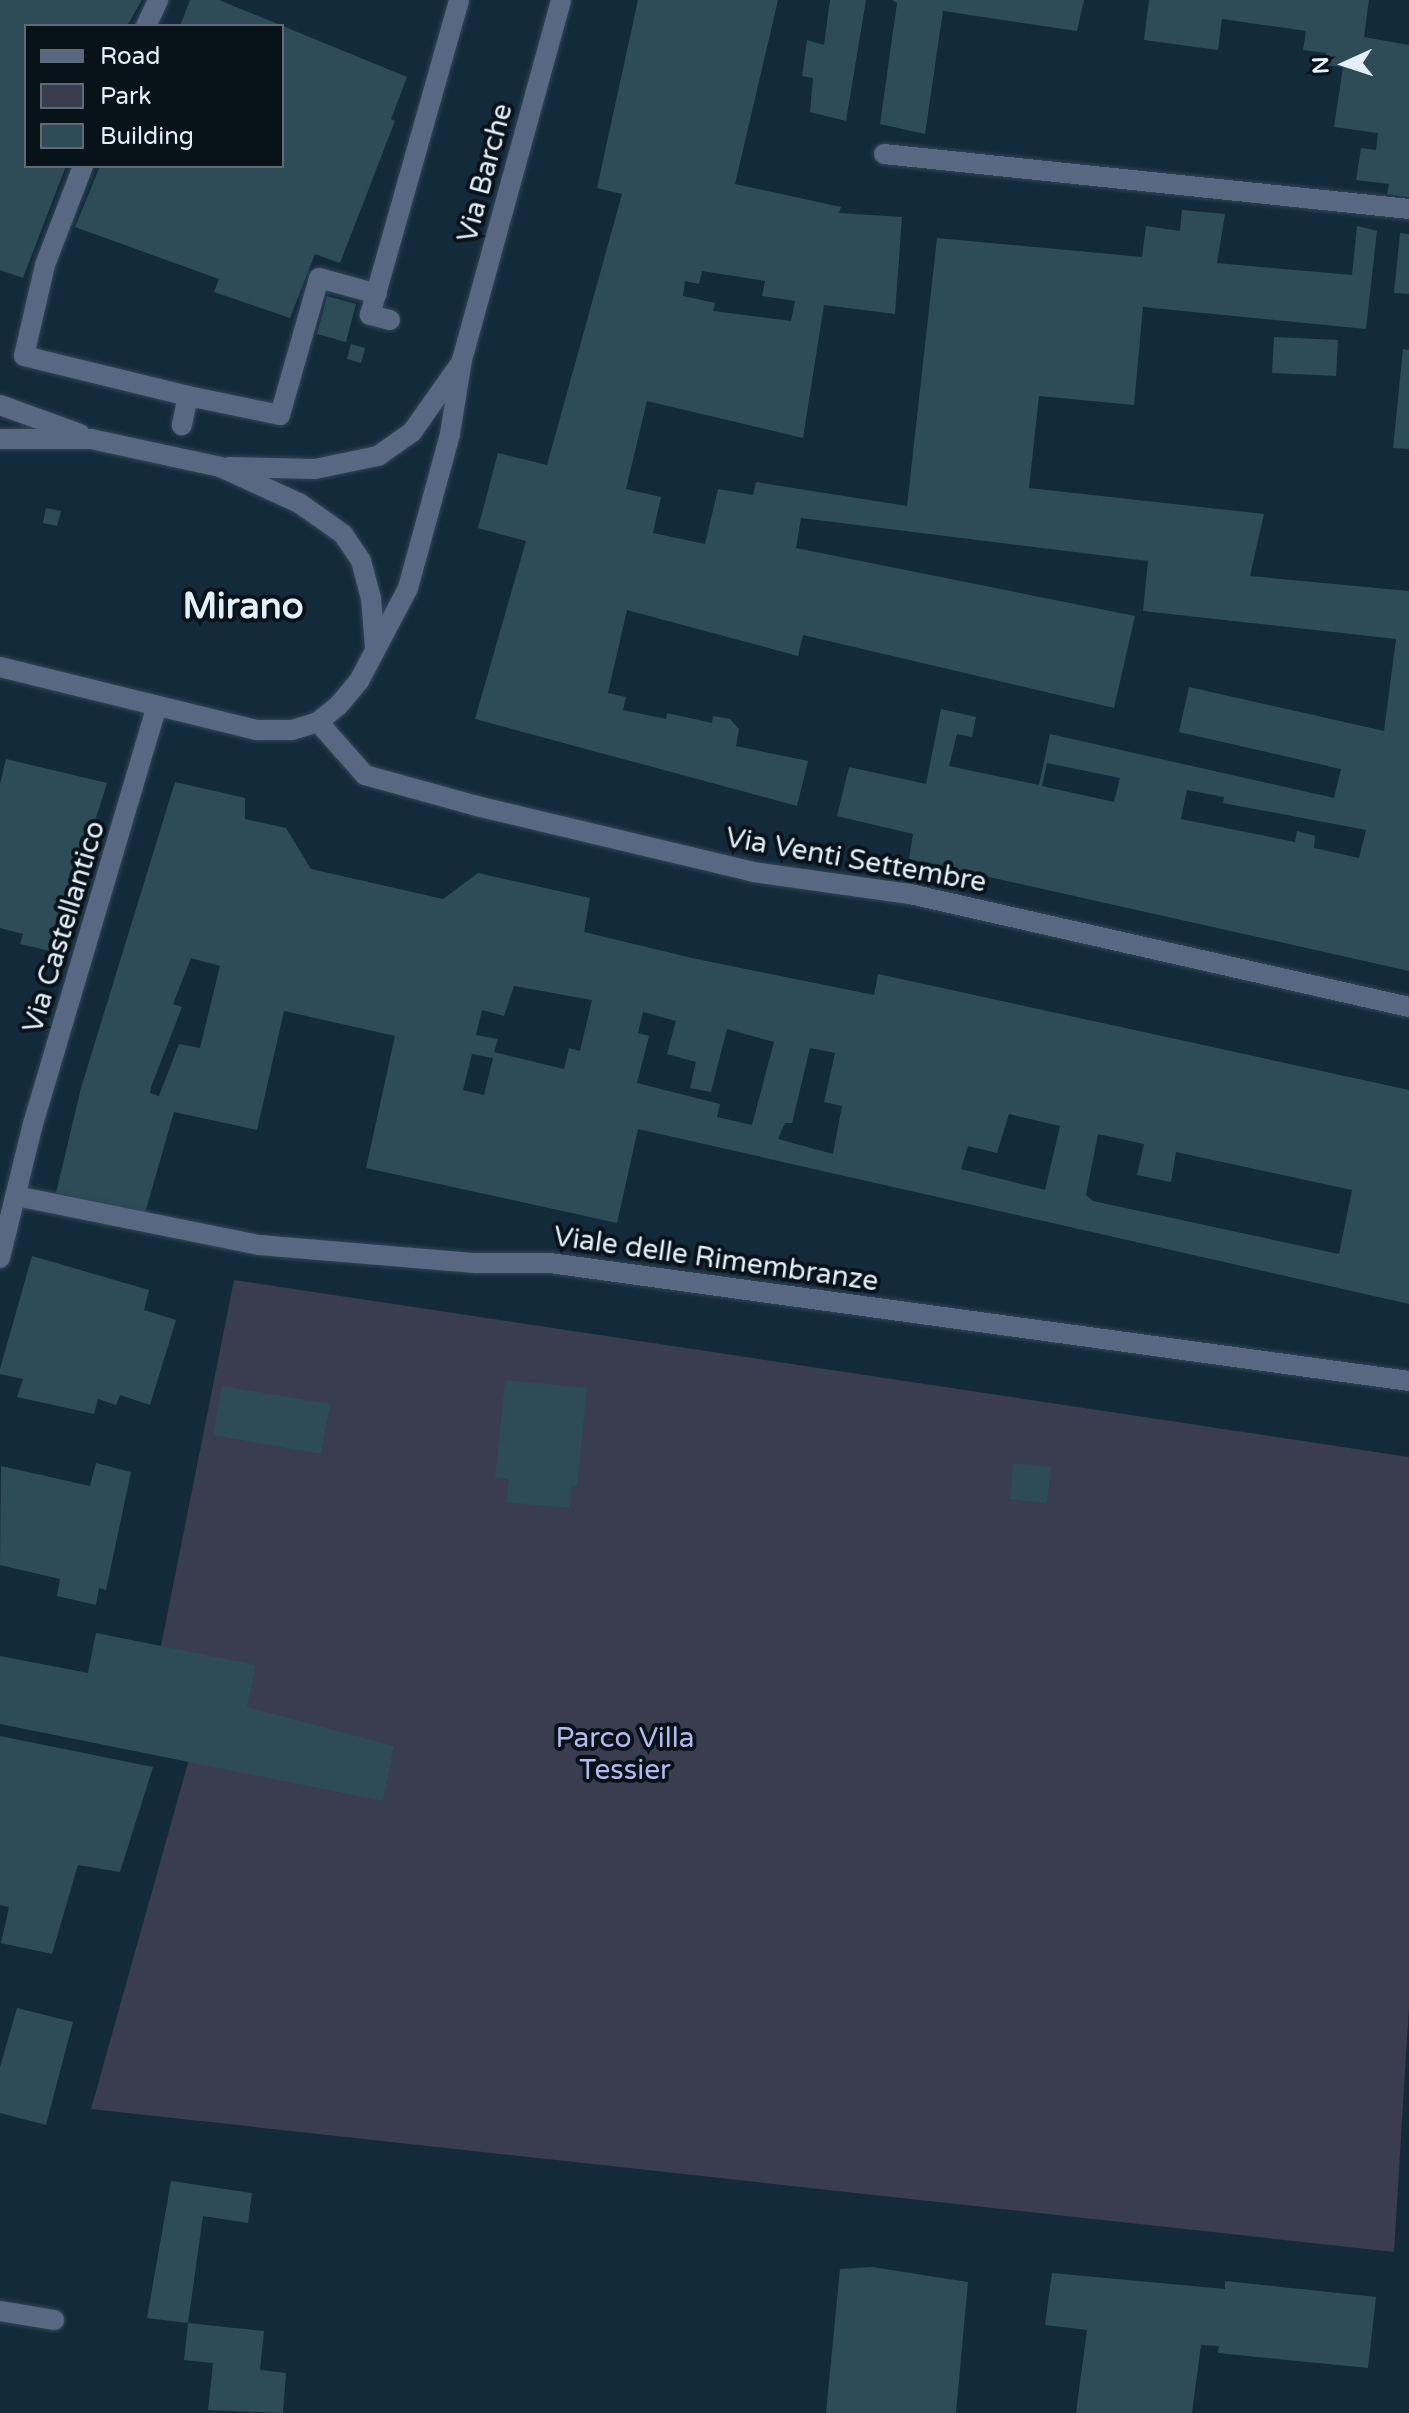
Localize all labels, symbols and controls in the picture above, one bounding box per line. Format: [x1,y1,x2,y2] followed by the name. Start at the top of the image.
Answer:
[24,24,284,168] legend
[1305,24,1385,104] north arrow
[100,42,160,71] text: Road
[1308,56,1334,75] text: N
[100,82,151,111] text: Park
[450,100,520,246] street label: Via Barche
[100,122,194,151] text: Building
[182,585,304,629] district label: Mirano
[16,817,112,1037] street label: Via Castellantico
[723,821,989,899] street label: Via Venti Settembre
[551,1220,881,1298] street label: Viale delle Rimembranze
[555,1721,695,1787] park label: Parco Villa Tessier

